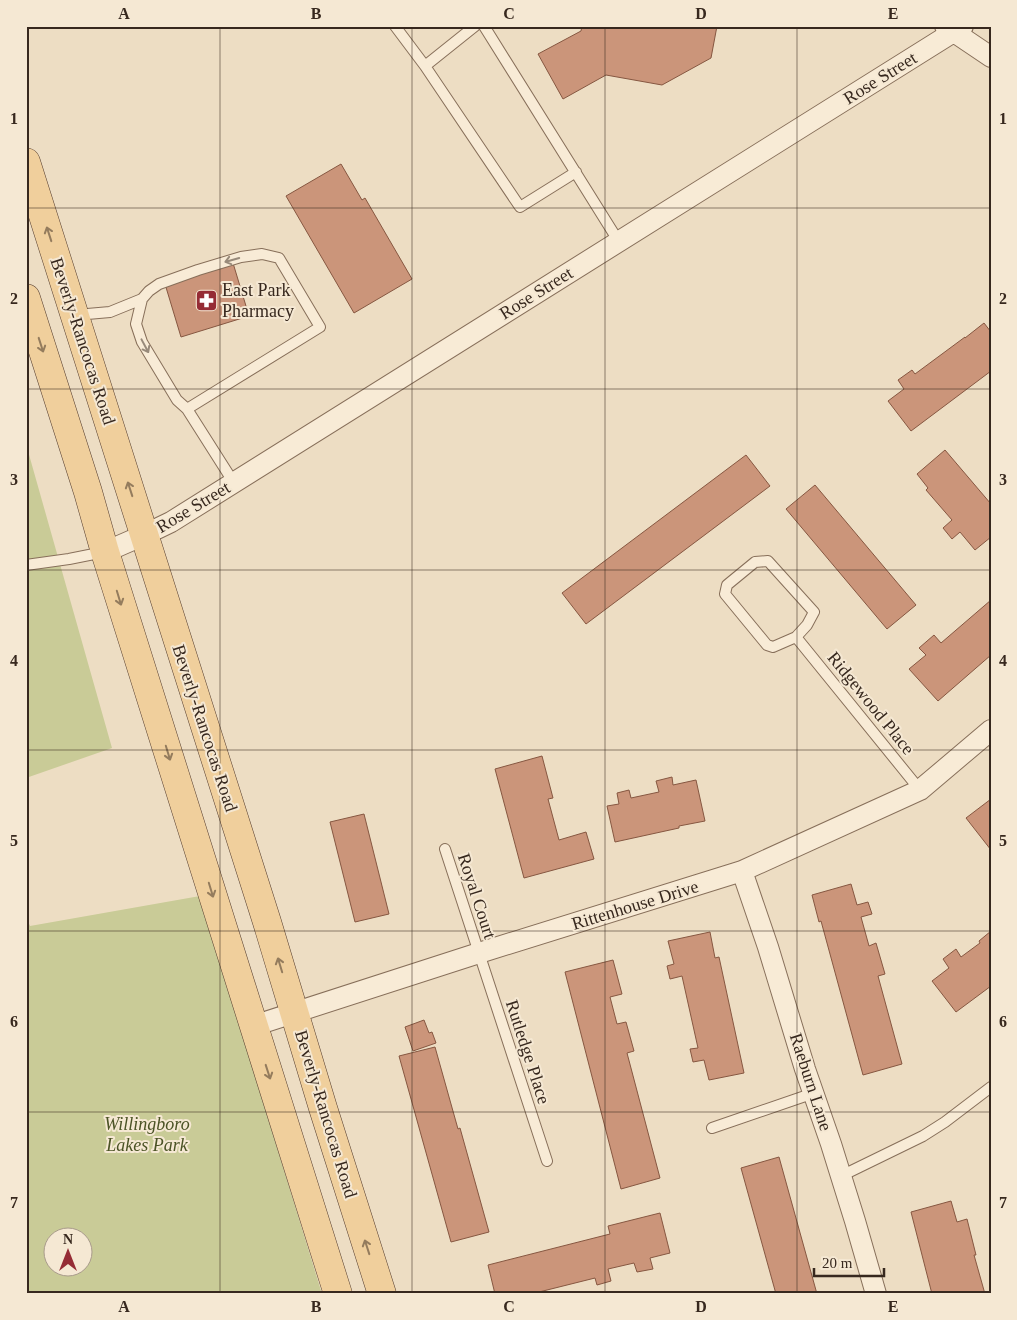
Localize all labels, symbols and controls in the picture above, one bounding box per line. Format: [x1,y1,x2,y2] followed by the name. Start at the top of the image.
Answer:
[118,5,130,22] text: A
[311,5,322,22] text: B
[503,5,515,22] text: C
[695,5,707,22] text: D
[888,5,898,22] text: E
[840,48,920,108] street label: Rose Street
[10,110,18,127] text: 1
[999,110,1007,127] text: 1
[43,226,53,242] one-way arrow
[47,255,119,427] street label: Beverly-Rancocas Road
[224,256,240,266] one-way arrow
[496,263,576,323] street label: Rose Street
[222,280,294,321] place label: East Park Pharmacy
[194,288,218,312] pharmacy icon: East Park Pharmacy
[10,290,18,307] text: 2
[999,290,1007,307] text: 2
[37,337,46,352] one-way arrow
[140,338,150,353] one-way arrow
[10,471,18,488] text: 3
[999,471,1007,488] text: 3
[152,477,234,537] street label: Rose Street
[125,481,135,497] one-way arrow
[115,590,125,606] one-way arrow
[169,642,241,814] street label: Beverly-Rancocas Road
[823,648,919,758] street label: Ridgewood Place
[10,652,18,669] text: 4
[999,652,1007,669] text: 4
[164,745,173,761] one-way arrow
[10,832,18,849] text: 5
[999,832,1007,849] text: 5
[454,851,500,941] street label: Royal Court
[569,876,701,934] street label: Rittenhouse Drive
[207,882,216,897] one-way arrow
[275,958,285,974] one-way arrow
[502,997,554,1107] street label: Rutledge Place
[10,1013,18,1030] text: 6
[999,1013,1007,1030] text: 6
[291,1028,361,1200] street label: Beverly-Rancocas Road
[786,1031,836,1133] street label: Raeburn Lane
[264,1064,273,1080] one-way arrow
[104,1114,190,1155] park label: Willingboro Lakes Park
[10,1194,18,1211] text: 7
[999,1194,1007,1211] text: 7
[42,1228,92,1278] north arrow
[63,1232,73,1247] text: N
[362,1240,371,1256] one-way arrow
[814,1245,884,1277] scale bar
[822,1255,853,1271] text: 20 m
[118,1298,130,1315] text: A
[311,1298,322,1315] text: B
[503,1298,515,1315] text: C
[695,1298,707,1315] text: D
[888,1298,898,1315] text: E

